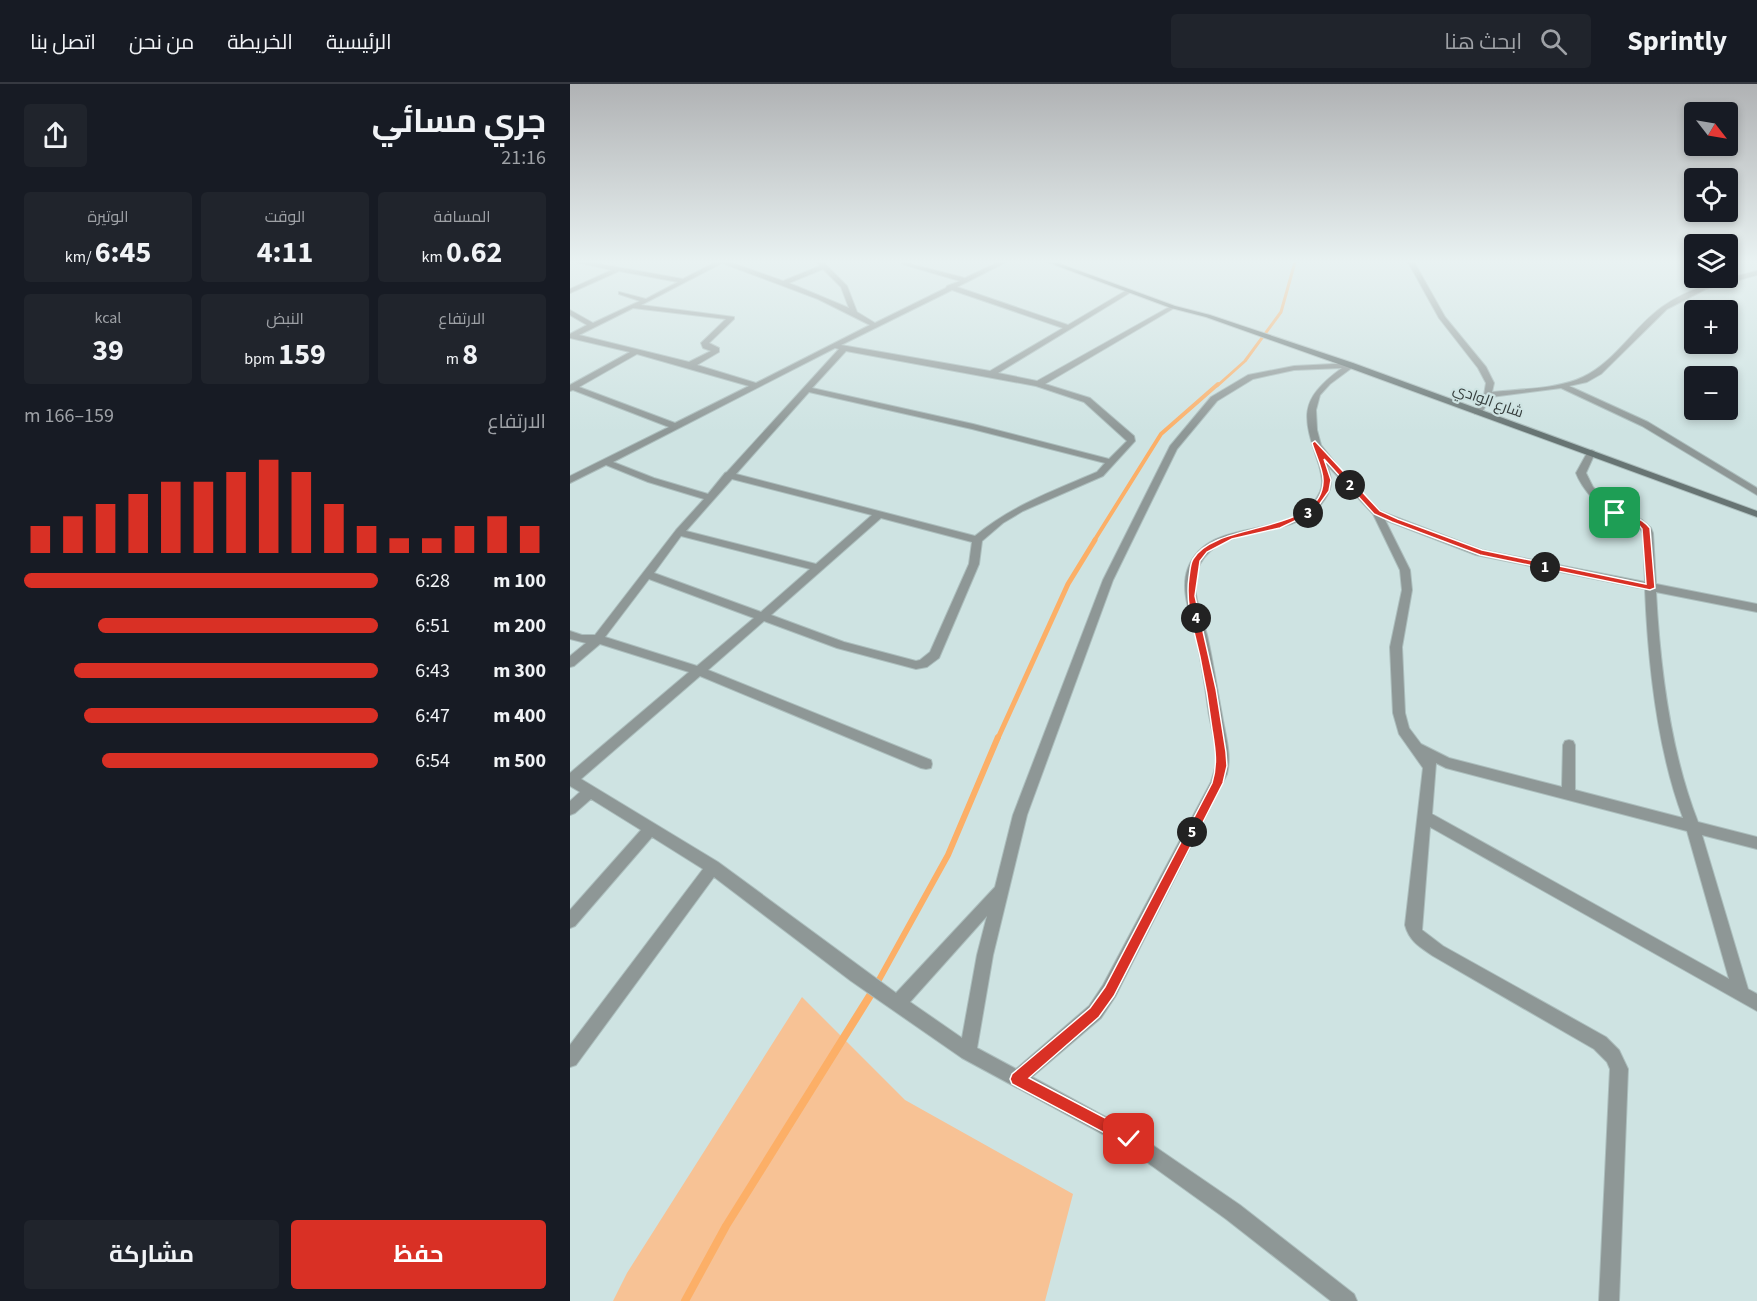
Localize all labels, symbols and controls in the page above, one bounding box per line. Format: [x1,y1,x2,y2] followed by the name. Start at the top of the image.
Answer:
[1171,14,1591,68] search box
[1627,21,1727,61] text: Sprintly
[1537,25,1570,58] icon: search
[1444,26,1522,58] text: ابحث هنا
[30,27,96,57] text: اتصل بنا
[129,27,194,57] text: من نحن
[227,27,293,57] text: الخريطة
[326,27,392,57] text: الرئيسية
[372,98,546,145] text: جري مسائي
[1684,102,1738,156] north arrow
[1684,102,1738,420] map controls
[24,104,87,167] button: share
[501,144,546,172] text: 21:16
[1684,168,1738,222] button: locate
[87,206,129,228] text: الوتيرة
[265,206,305,228] text: الوقت
[434,206,490,228] text: المسافة
[95,231,151,274] text: 6:45
[257,231,313,274] text: 4:11
[446,231,502,274] text: 0.62
[1684,234,1738,288] button: layers
[65,246,95,268] text: /km
[422,246,446,268] text: km
[1684,300,1738,354] button: +
[95,307,121,329] text: kcal
[266,308,304,330] text: النبض
[439,308,485,330] text: الارتفاع
[92,329,124,372] text: 39
[278,333,326,376] text: 159
[462,333,478,376] text: 8
[244,348,278,370] text: bpm
[446,348,462,370] text: m
[1684,366,1738,420] button: −
[1449,379,1526,424] street label: شارع الوادي
[24,402,114,430] text: 159–166 m
[487,408,546,436] text: الارتفاع
[1335,470,1365,500] pin: 2
[1346,474,1354,496] text: 2
[1589,487,1640,538] pin
[1598,496,1631,529] icon: arrive
[1293,498,1323,528] pin: 3
[1304,502,1312,524] text: 3
[1530,552,1560,582] pin: 1
[1541,556,1549,578] text: 1
[415,567,450,595] text: 6:28
[493,567,546,595] text: 100 m
[1181,603,1211,633] pin: 4
[1192,607,1200,629] text: 4
[415,612,450,640] text: 6:51
[493,612,546,640] text: 200 m
[415,657,450,685] text: 6:43
[493,657,546,685] text: 300 m
[415,702,450,730] text: 6:47
[493,702,546,730] text: 400 m
[415,747,450,775] text: 6:54
[493,747,546,775] text: 500 m
[1177,817,1207,847] pin: 5
[1188,821,1196,843] text: 5
[1103,1113,1154,1164] pin
[1112,1122,1145,1155] icon: check
[24,1220,279,1289] button: مشاركة
[291,1220,546,1289] button: حفظ

